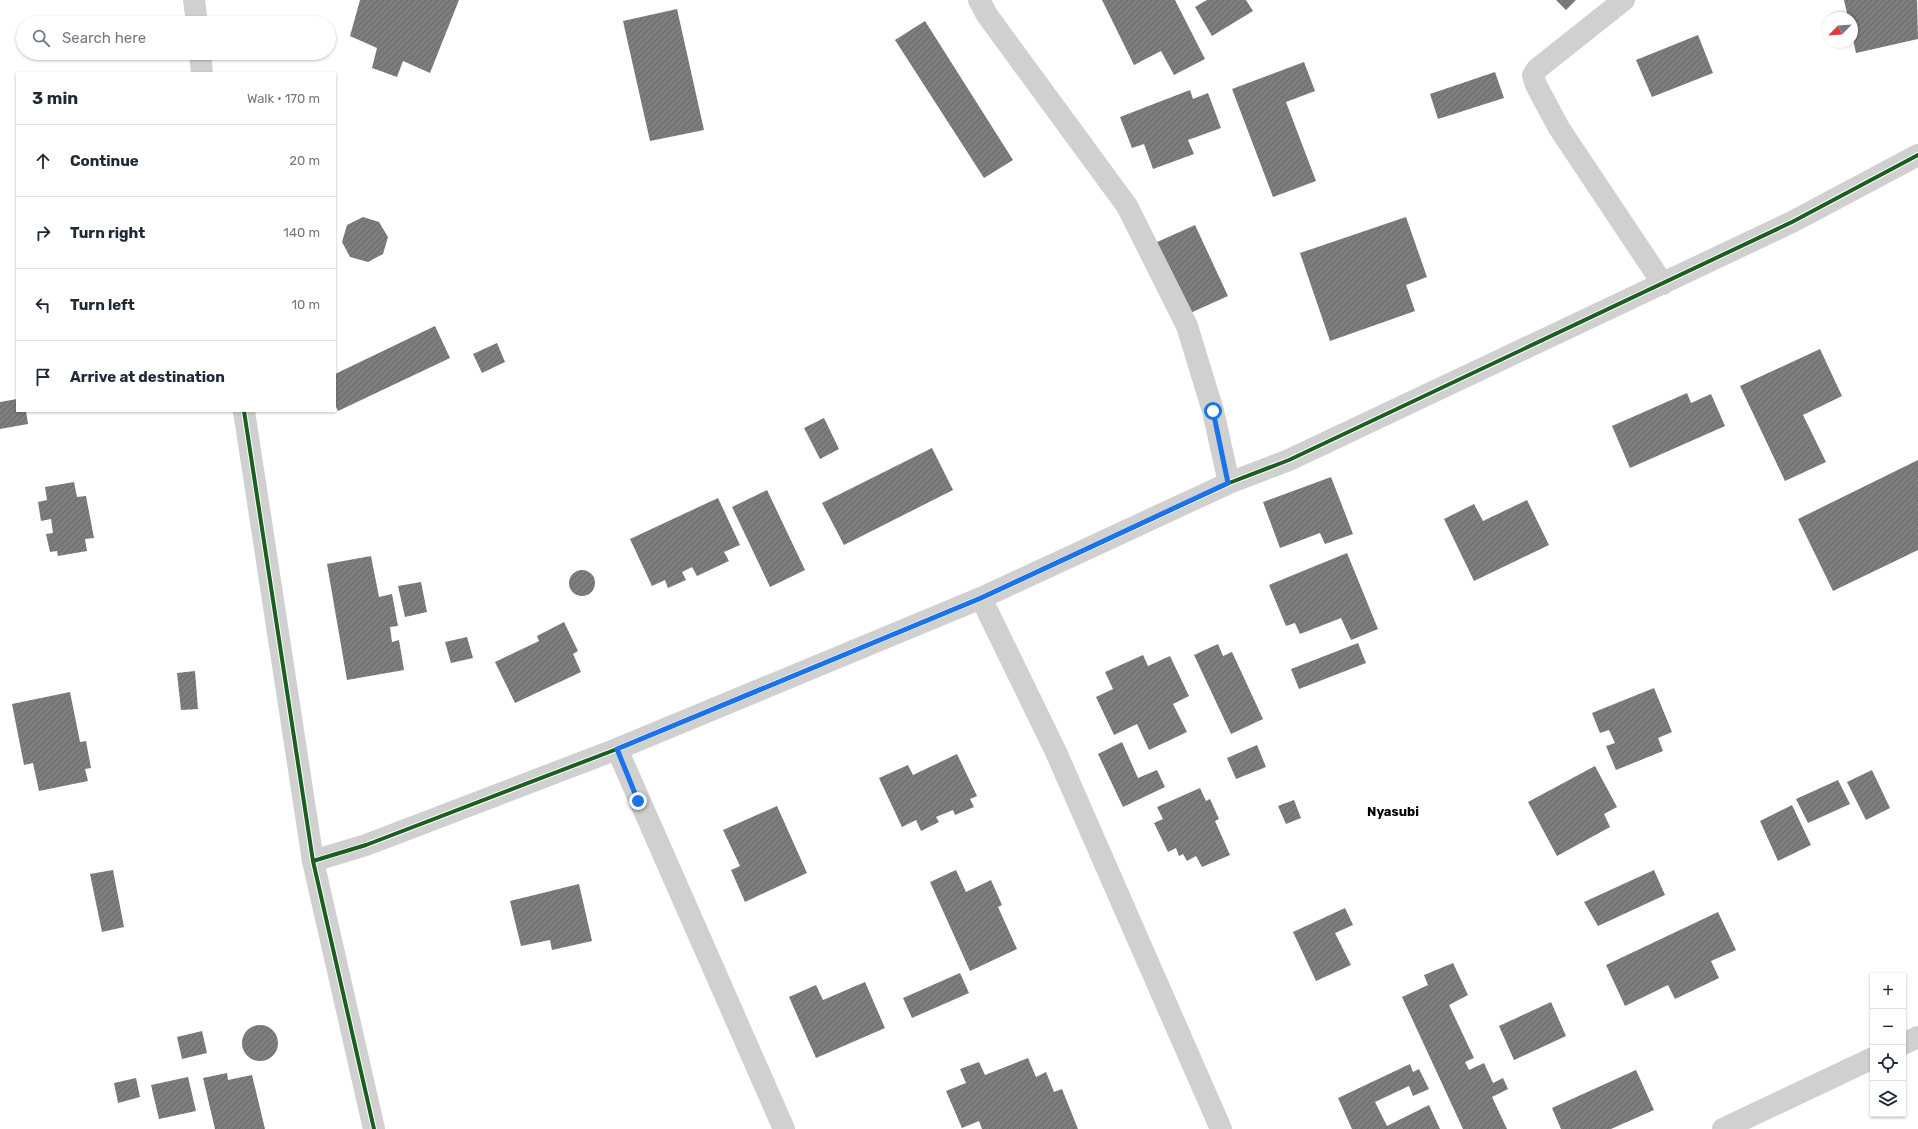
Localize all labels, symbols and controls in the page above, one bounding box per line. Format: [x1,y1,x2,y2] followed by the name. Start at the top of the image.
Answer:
[1822,12,1858,48] north arrow
[16,16,336,60] search box
[30,27,52,49] icon: search
[62,29,146,47] text: Search here
[32,88,78,108] text: 3 min
[247,91,320,106] text: Walk · 170 m
[32,150,54,172] icon: ahead
[70,152,139,170] text: Continue
[289,153,320,168] text: 20 m
[32,222,54,244] icon: right
[70,224,145,242] text: Turn right
[283,225,320,240] text: 140 m
[32,294,54,316] icon: left
[70,296,135,314] text: Turn left
[291,297,320,312] text: 10 m
[32,366,54,388] icon: arrive
[70,368,225,386] text: Arrive at destination
[1204,402,1222,420] route start
[629,792,647,810] route end
[1367,804,1419,819] district label: Nyasubi
[1870,973,1906,1117] map controls
[1870,973,1906,1009] button: +
[1870,1009,1906,1045] button: −
[1870,1045,1906,1081] button: locate
[1870,1081,1906,1117] button: layers

